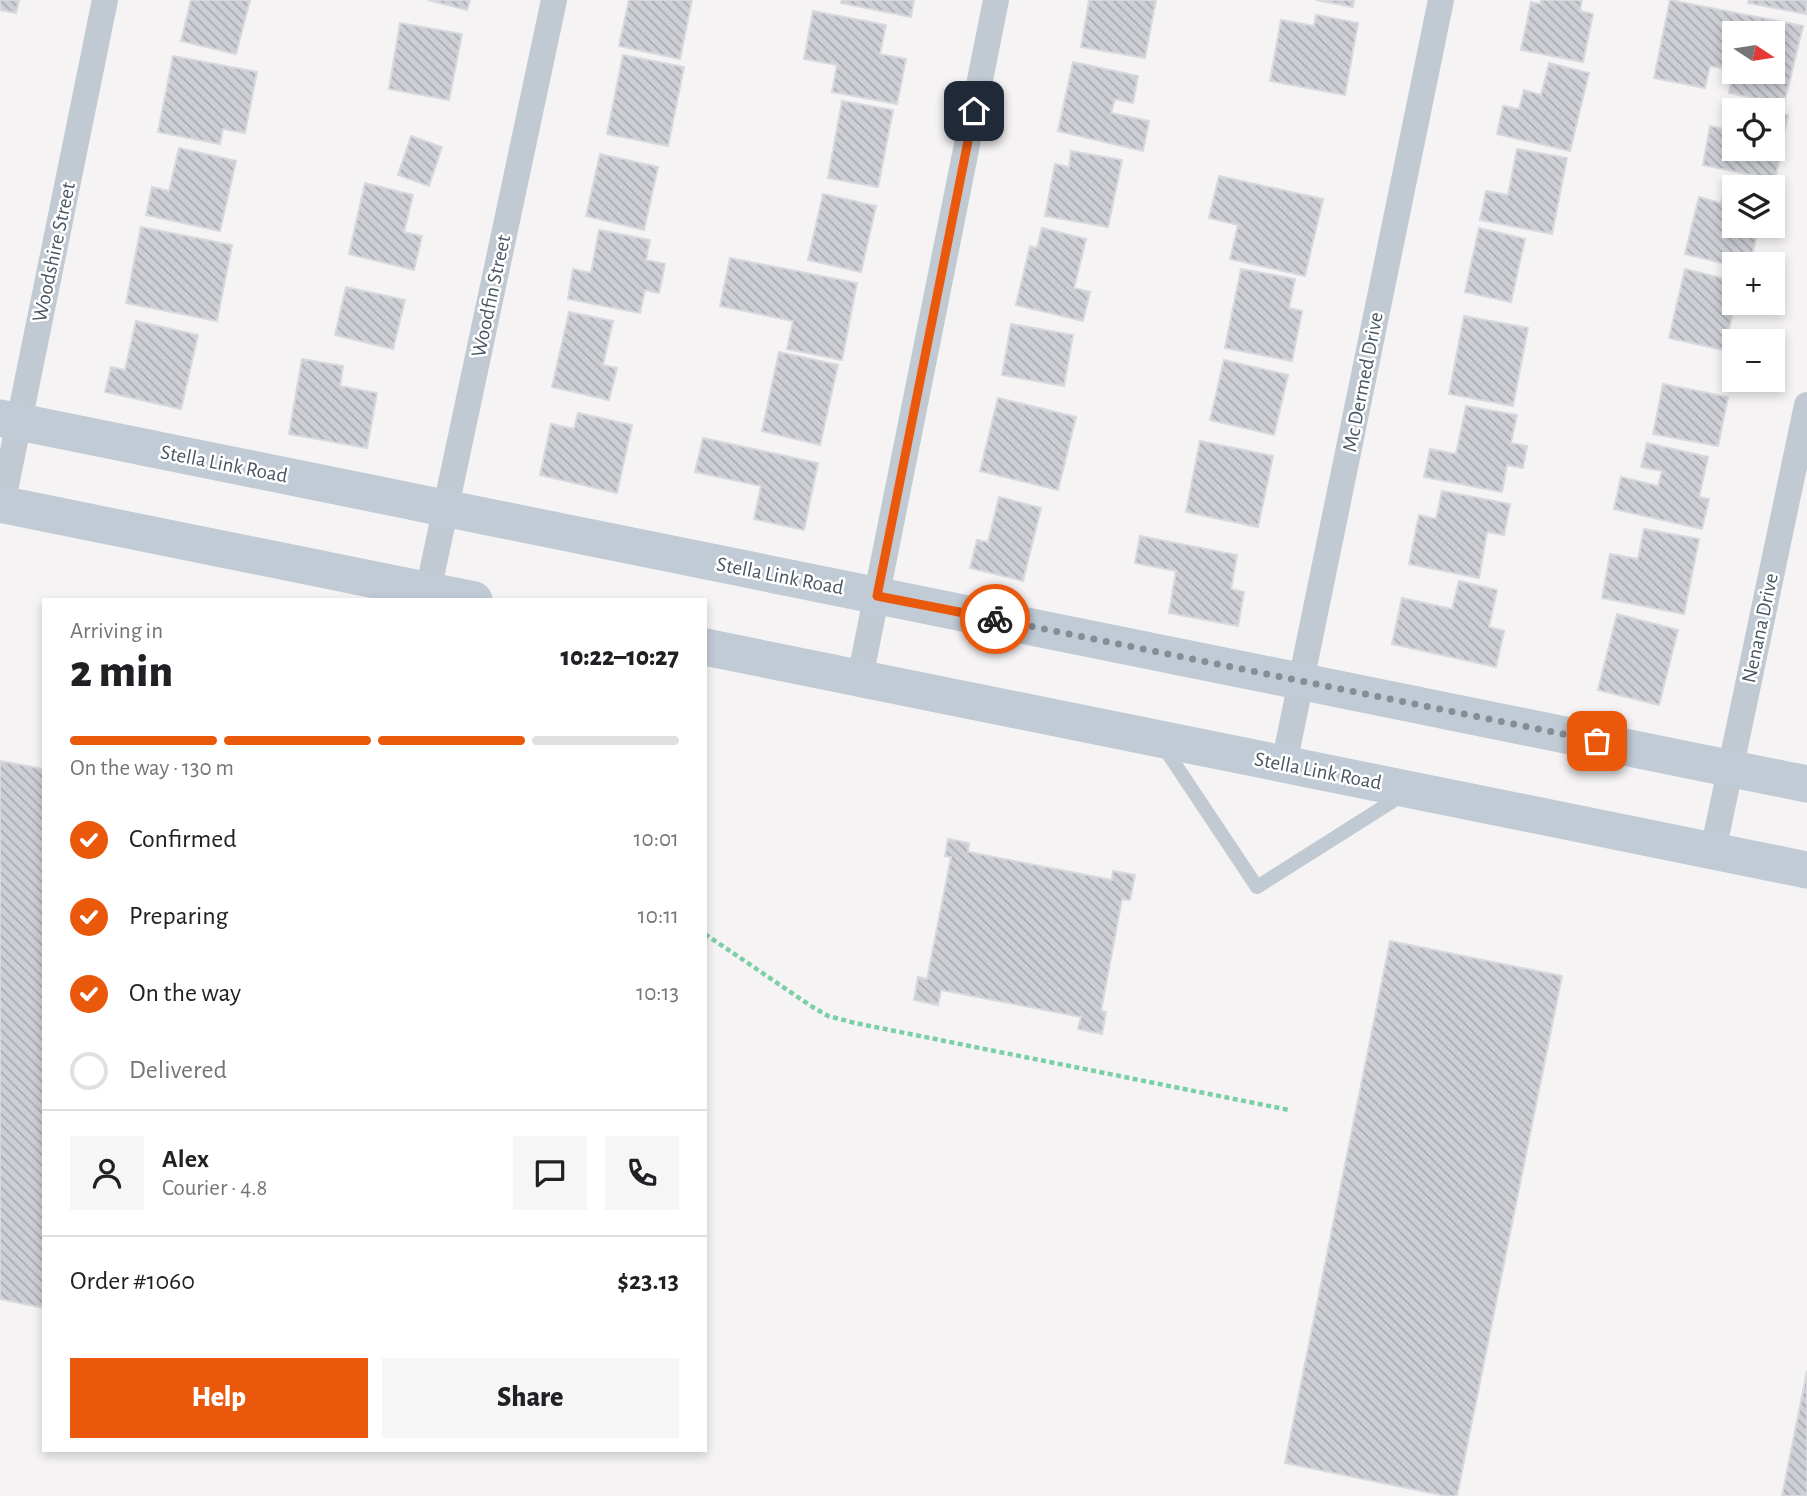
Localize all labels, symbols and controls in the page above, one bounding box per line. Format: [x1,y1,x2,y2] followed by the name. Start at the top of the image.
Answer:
[1722,21,1785,84] north arrow
[1722,21,1785,392] map controls
[944,81,1004,141] pin
[955,92,993,130] icon: home
[1722,98,1785,161] button: locate
[1722,175,1785,238] button: layers
[29,180,79,324] street label: Woodshire Street
[468,233,514,359] street label: Woodfin Street
[1722,252,1785,315] button: +
[1339,310,1387,454] street label: Mc Dermed Drive
[1722,329,1785,392] button: −
[159,441,289,487] street label: Stella Link Road
[715,553,845,599] street label: Stella Link Road
[1738,571,1782,685] street label: Nenana Drive
[960,584,1030,654] courier
[976,600,1014,638] icon: bike
[70,620,163,643] text: Arriving in
[560,644,679,670] text: 10:22–10:27
[70,649,173,695] text: 2 min
[1567,711,1627,771] pin
[1578,722,1616,760] icon: bag
[1253,748,1383,794] street label: Stella Link Road
[70,757,234,780] text: On the way · 130 m
[70,821,108,859] icon: check
[129,826,237,852] text: Confirmed
[634,828,679,851] text: 10:01
[70,898,108,936] icon: check
[129,903,228,929] text: Preparing
[638,905,679,928] text: 10:11
[70,975,108,1013] icon: check
[129,980,241,1006] text: On the way
[636,982,679,1005] text: 10:13
[129,1057,227,1083] text: Delivered
[70,1136,144,1210] button: person
[513,1136,587,1210] button: chat
[605,1136,679,1210] button: phone
[162,1146,209,1172] text: Alex
[162,1177,267,1200] text: Courier · 4.8
[70,1268,195,1294] text: Order #1060
[617,1268,679,1294] text: $23.13
[70,1358,368,1438] button: Help
[382,1358,679,1438] button: Share

